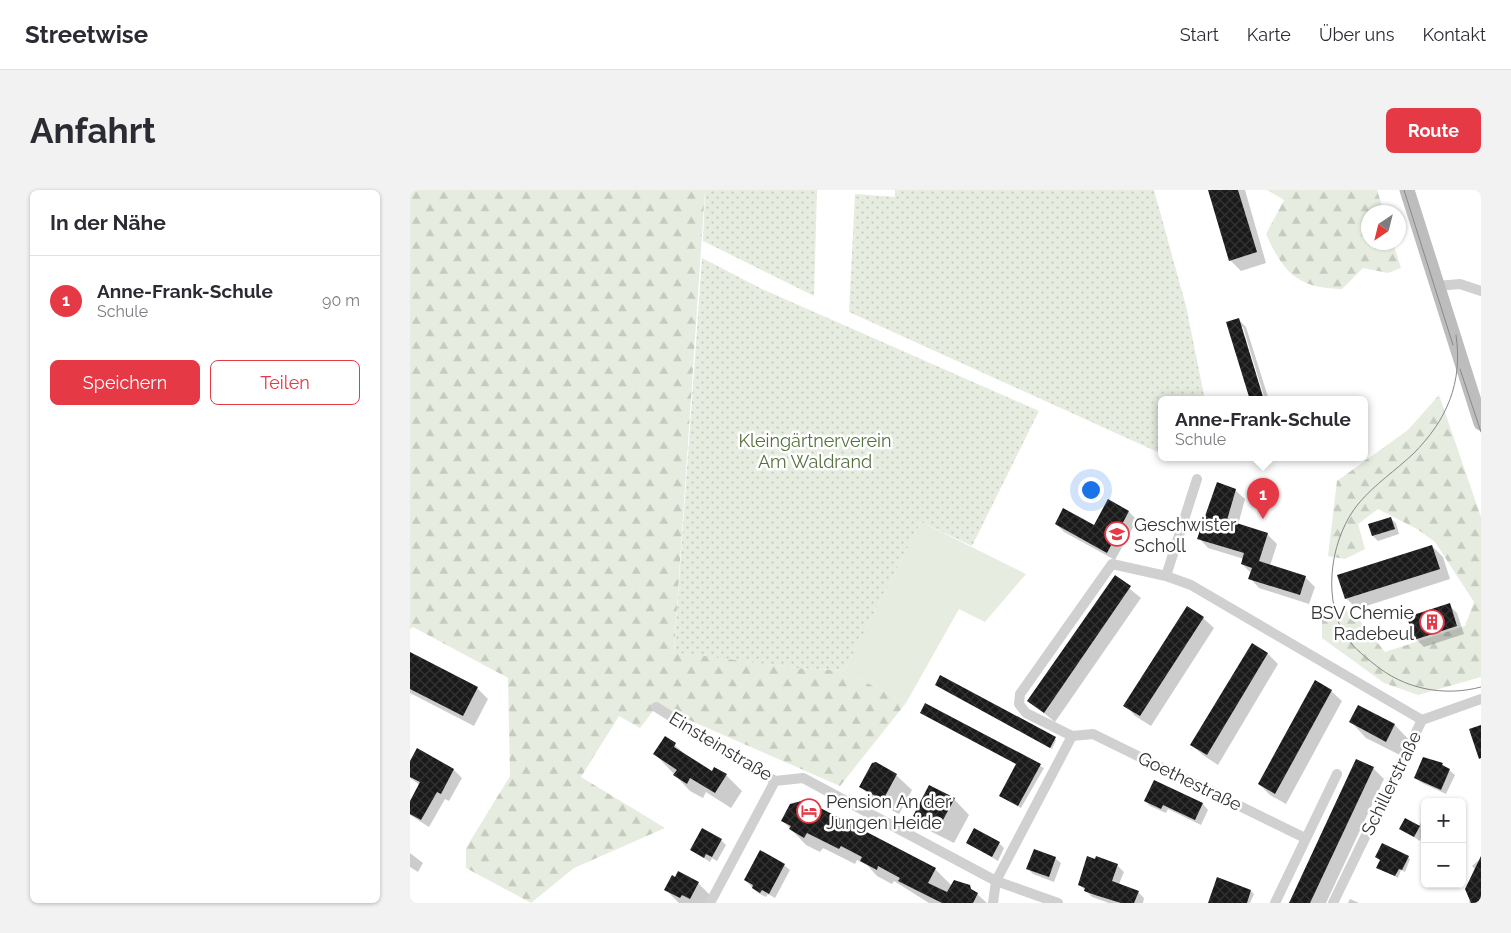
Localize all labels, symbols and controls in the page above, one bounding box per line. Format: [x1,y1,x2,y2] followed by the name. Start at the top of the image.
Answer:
[25,20,148,49] text: Streetwise
[1180,24,1219,45] text: Start
[1247,24,1291,45] text: Karte
[1319,24,1394,45] text: Über uns
[1422,24,1486,45] text: Kontakt
[1386,108,1481,153] button: Route
[30,110,156,151] text: Anfahrt
[1361,205,1406,250] north arrow
[50,210,166,235] text: In der Nähe
[97,280,273,302] text: Anne-Frank-Schule
[62,291,70,310] text: 1
[322,291,360,310] text: 90 m
[97,302,148,321] text: Schule
[50,360,200,405] button: Speichern
[210,360,360,405] button: Teilen
[1158,396,1368,461] popup
[1175,408,1351,430] text: Anne-Frank-Schule
[739,430,891,472] park label: Kleingärtnerverein Am Waldrand
[1175,430,1226,449] text: Schule
[1078,477,1104,503] your location
[1247,478,1279,519] pin: 1
[1134,514,1237,556] place label: Geschwister Scholl
[1104,521,1130,547] school or university icon: Geschwister Scholl
[1311,602,1414,644] place label: BSV Chemie Radebeul
[1419,609,1445,635] building icon: BSV Chemie Radebeul
[666,707,777,785] street label: Einsteinstraße
[1357,727,1425,838] street label: Schillerstraße
[1135,747,1246,815] street label: Goethestraße
[826,791,952,833] place label: Pension An der Jungen Heide
[796,798,822,824] hotel icon: Pension An der Jungen Heide
[1421,798,1466,888] map controls
[1421,798,1466,843] button: +
[1421,843,1466,888] button: −

